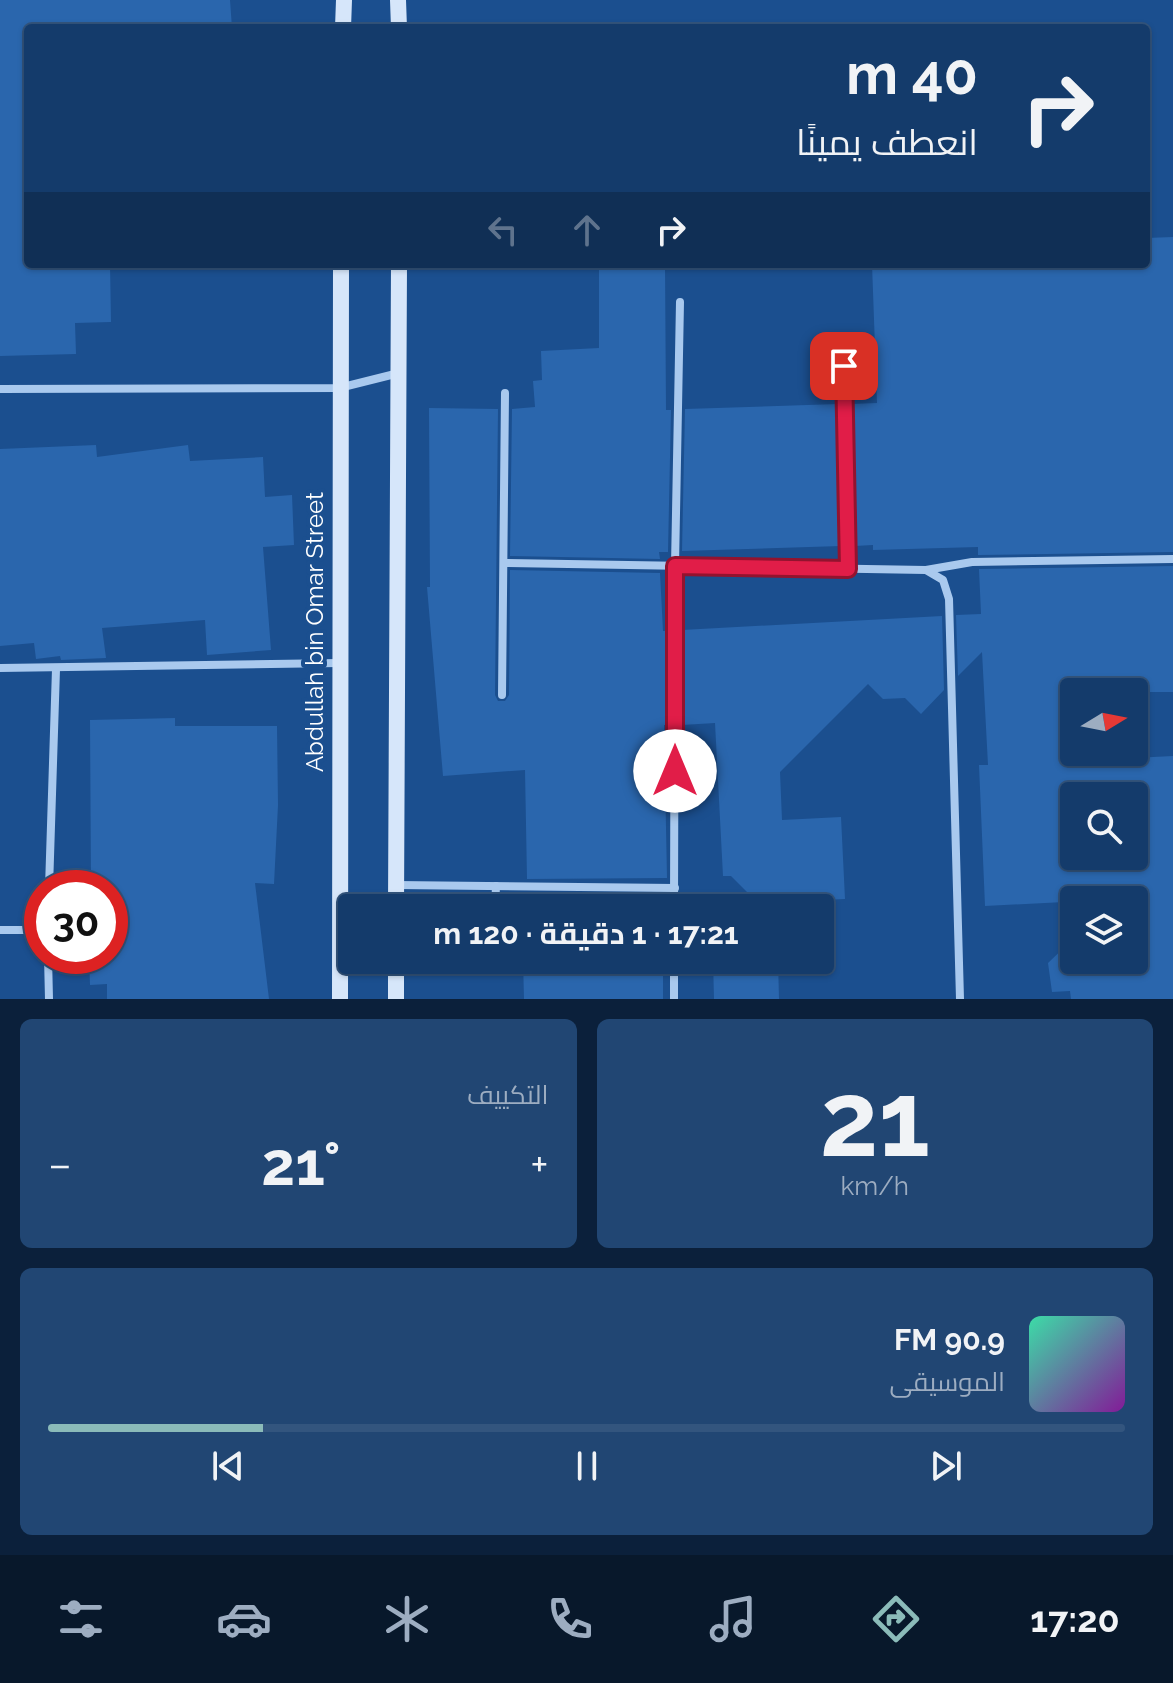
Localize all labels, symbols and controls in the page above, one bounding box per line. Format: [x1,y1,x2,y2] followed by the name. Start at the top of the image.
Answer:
[846,41,978,107] text: 40 m
[1006,56,1110,160] icon: right
[796,121,978,163] text: انعطف يمينًا
[481,208,525,252] icon: left
[565,208,609,252] icon: ahead
[649,208,693,252] icon: right
[810,332,878,400] pin
[822,344,866,388] icon: arrive
[300,492,329,772] street label: Abdullah bin Omar Street
[1060,678,1148,766] north arrow
[1060,678,1148,974] map controls
[633,729,717,813] position arrow
[1060,782,1148,870] button: search
[24,870,128,974] speed limit sign: 30
[1060,886,1148,974] button: layers
[433,916,739,951] text: 17:21 · 1 دقيقة · 120 m
[820,1058,930,1180] text: 21
[467,1080,549,1110] text: التكييف
[261,1129,341,1199] text: 21°
[48,1139,72,1190] text: −
[530,1139,548,1190] text: +
[840,1171,909,1201] text: km/h
[894,1322,1005,1357] text: 90.9 FM
[890,1367,1005,1397] text: الموسيقى
[206,1444,250,1488] icon: previous
[565,1444,609,1488] icon: pause
[924,1444,968,1488] icon: next
[53,1591,109,1647] icon: filters
[216,1591,272,1647] icon: car
[379,1591,435,1647] icon: climate
[542,1591,598,1647] icon: phone
[705,1591,761,1647] icon: music
[868,1591,924,1647] icon: directions
[1030,1598,1120,1640] text: 17:20

